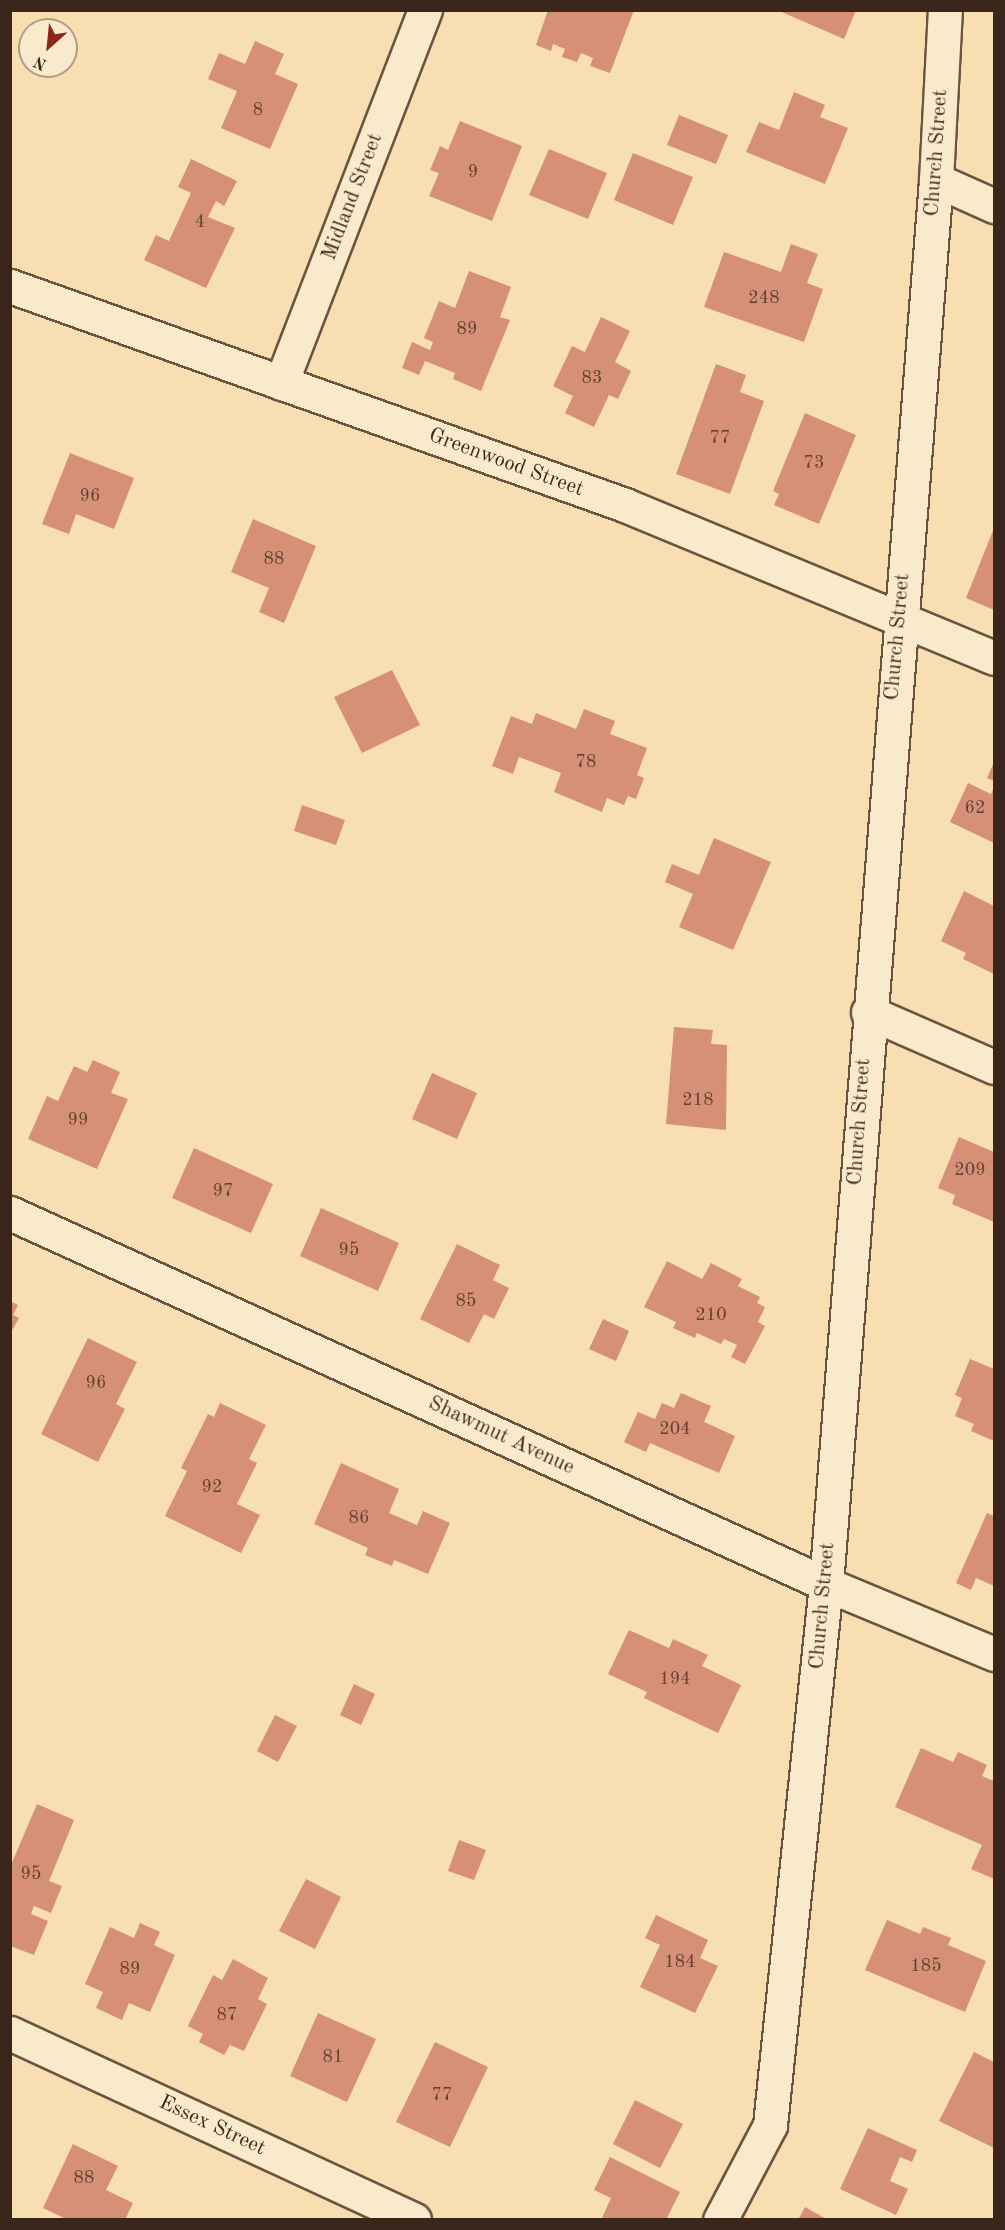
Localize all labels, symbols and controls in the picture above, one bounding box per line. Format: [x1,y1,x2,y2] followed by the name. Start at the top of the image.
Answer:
[18,18,78,78] north arrow
[32,52,50,72] text: N
[920,89,954,217] street label: Church Street
[253,99,263,121] house number: 8
[317,130,389,264] street label: Midland Street
[468,161,478,183] house number: 9
[195,211,205,233] house number: 4
[748,287,780,309] house number: 248
[457,318,477,340] house number: 89
[582,367,602,389] house number: 83
[425,423,587,503] street label: Greenwood Street
[710,427,730,449] house number: 77
[804,452,824,474] house number: 73
[80,485,100,507] house number: 96
[264,548,284,570] house number: 88
[880,572,916,702] street label: Church Street
[576,751,596,773] house number: 78
[965,797,985,819] house number: 62
[843,1058,877,1186] street label: Church Street
[682,1089,714,1111] house number: 218
[68,1109,88,1131] house number: 99
[954,1159,986,1181] house number: 209
[213,1180,233,1202] house number: 97
[339,1239,359,1261] house number: 95
[456,1290,476,1312] house number: 85
[695,1304,727,1326] house number: 210
[86,1372,106,1394] house number: 96
[424,1391,578,1481] street label: Shawmut Avenue
[659,1418,691,1440] house number: 204
[202,1476,222,1498] house number: 92
[349,1507,369,1529] house number: 86
[805,1541,841,1671] street label: Church Street
[659,1668,691,1690] house number: 194
[21,1863,41,1885] house number: 95
[664,1951,696,1973] house number: 184
[910,1955,942,1977] house number: 185
[120,1958,140,1980] house number: 89
[217,2004,237,2026] house number: 87
[323,2046,343,2068] house number: 81
[432,2084,452,2106] house number: 77
[155,2090,269,2162] street label: Essex Street
[74,2167,94,2189] house number: 88

